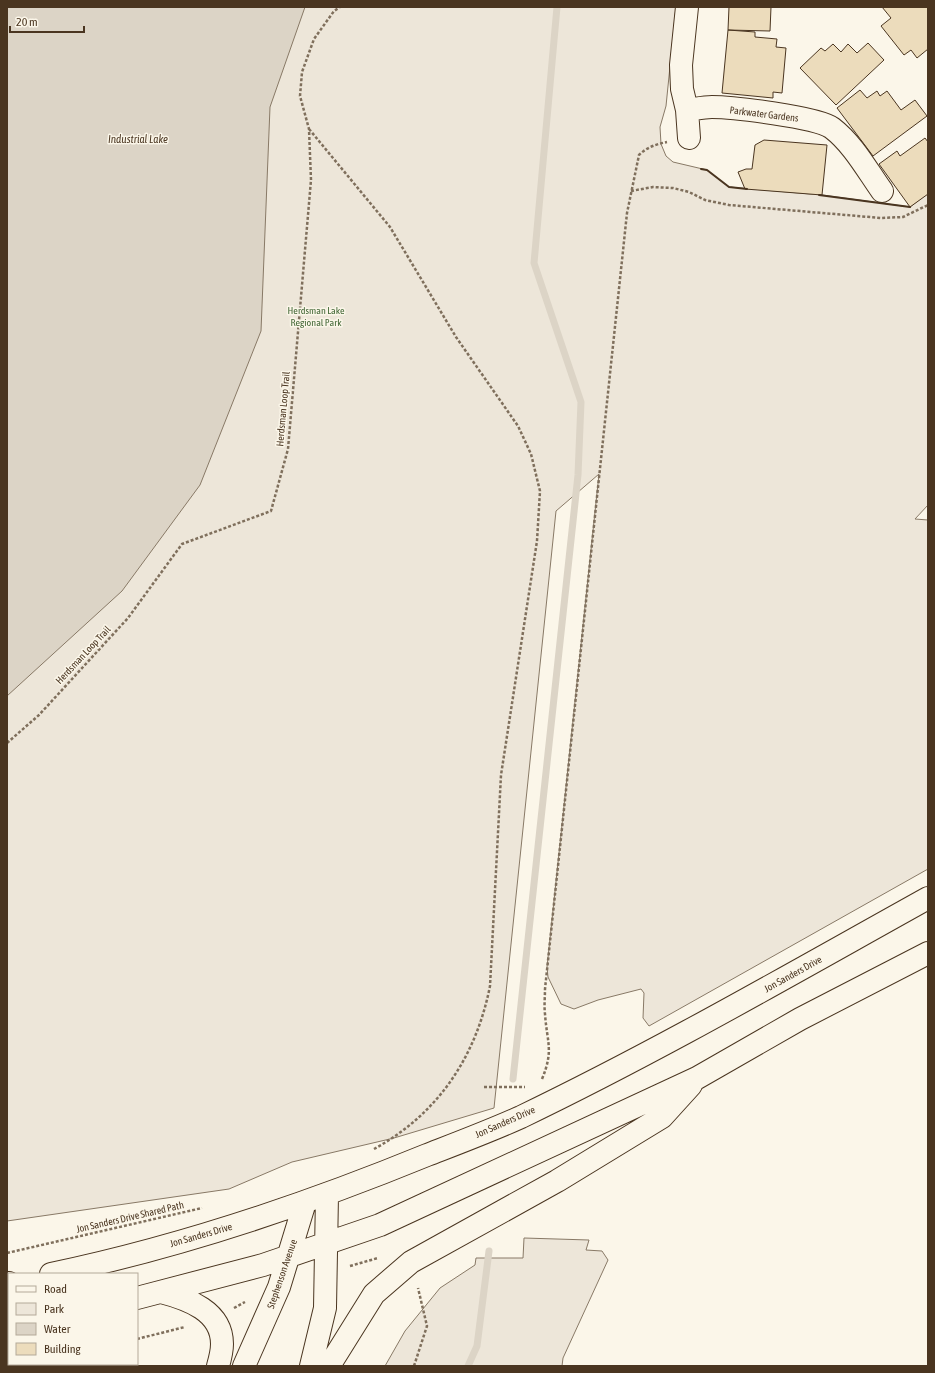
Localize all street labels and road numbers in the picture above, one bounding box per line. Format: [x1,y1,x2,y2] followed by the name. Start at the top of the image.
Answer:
[729,104,800,124] street label: Parkwater Gardens
[274,371,292,447] street label: Herdsman Loop Trail
[53,624,113,686] street label: Herdsman Loop Trail
[762,953,824,994] street label: Jon Sanders Drive
[473,1104,537,1140] street label: Jon Sanders Drive
[75,1199,185,1235] street label: Jon Sanders Drive Shared Path
[169,1221,234,1249] street label: Jon Sanders Drive
[265,1237,299,1310] street label: Stephenson Avenue

